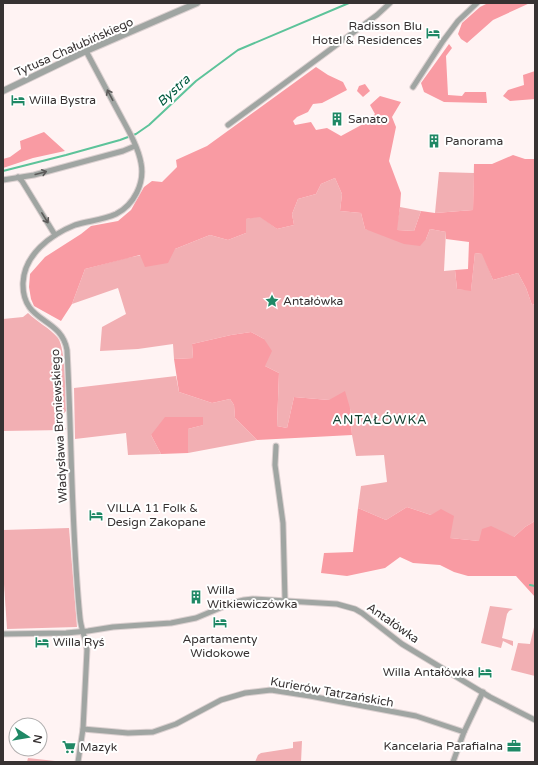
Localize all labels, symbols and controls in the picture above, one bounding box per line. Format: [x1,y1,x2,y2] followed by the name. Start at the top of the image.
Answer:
[13,15,135,79] street label: Tytusa Chałubińskiego
[312,19,422,47] place label: Radisson Blu Hotel & Residences
[425,25,441,41] hotel icon: Radisson Blu Hotel & Residences
[154,71,194,110] water label: Bystra
[106,90,113,102] one-way arrow
[10,92,26,108] hotel icon: Willa Bystra
[29,93,96,107] place label: Willa Bystra
[329,111,345,127] building icon: Sanato
[348,112,388,126] place label: Sanato
[426,133,442,149] building icon: Panorama
[445,134,503,148] place label: Panorama
[35,169,48,176] one-way arrow
[41,212,49,224] one-way arrow
[264,293,280,309] place icon: Antałówka
[283,294,343,308] place label: Antałówka
[48,349,70,503] street label: Władysława Broniewskiego
[332,412,428,428] district label: ANTAŁÓWKA
[107,501,206,529] place label: VILLA 11 Folk & Design Zakopane
[88,507,104,523] hotel icon: VILLA 11 Folk & Design Zakopane
[207,583,298,611] place label: Willa Witkiewiczówka
[188,589,204,605] building icon: Willa Witkiewiczówka
[364,600,422,646] street label: Antałówka
[212,614,228,630] hotel icon: Apartamenty Widokowe
[182,632,258,660] place label: Apartamenty Widokowe
[34,634,50,650] hotel icon: Willa Ryś
[53,635,105,649] place label: Willa Ryś
[477,664,493,680] hotel icon: Willa Antałówka
[383,665,474,679] place label: Willa Antałówka
[269,674,395,710] street label: Kurierów Tatrzańskich
[8,717,48,757] north arrow
[30,733,45,745] text: N
[506,738,522,754] office icon: Kancelaria Parafialna
[61,739,77,755] supermarket icon: Mazyk
[383,739,503,753] place label: Kancelaria Parafialna
[80,740,118,754] place label: Mazyk

